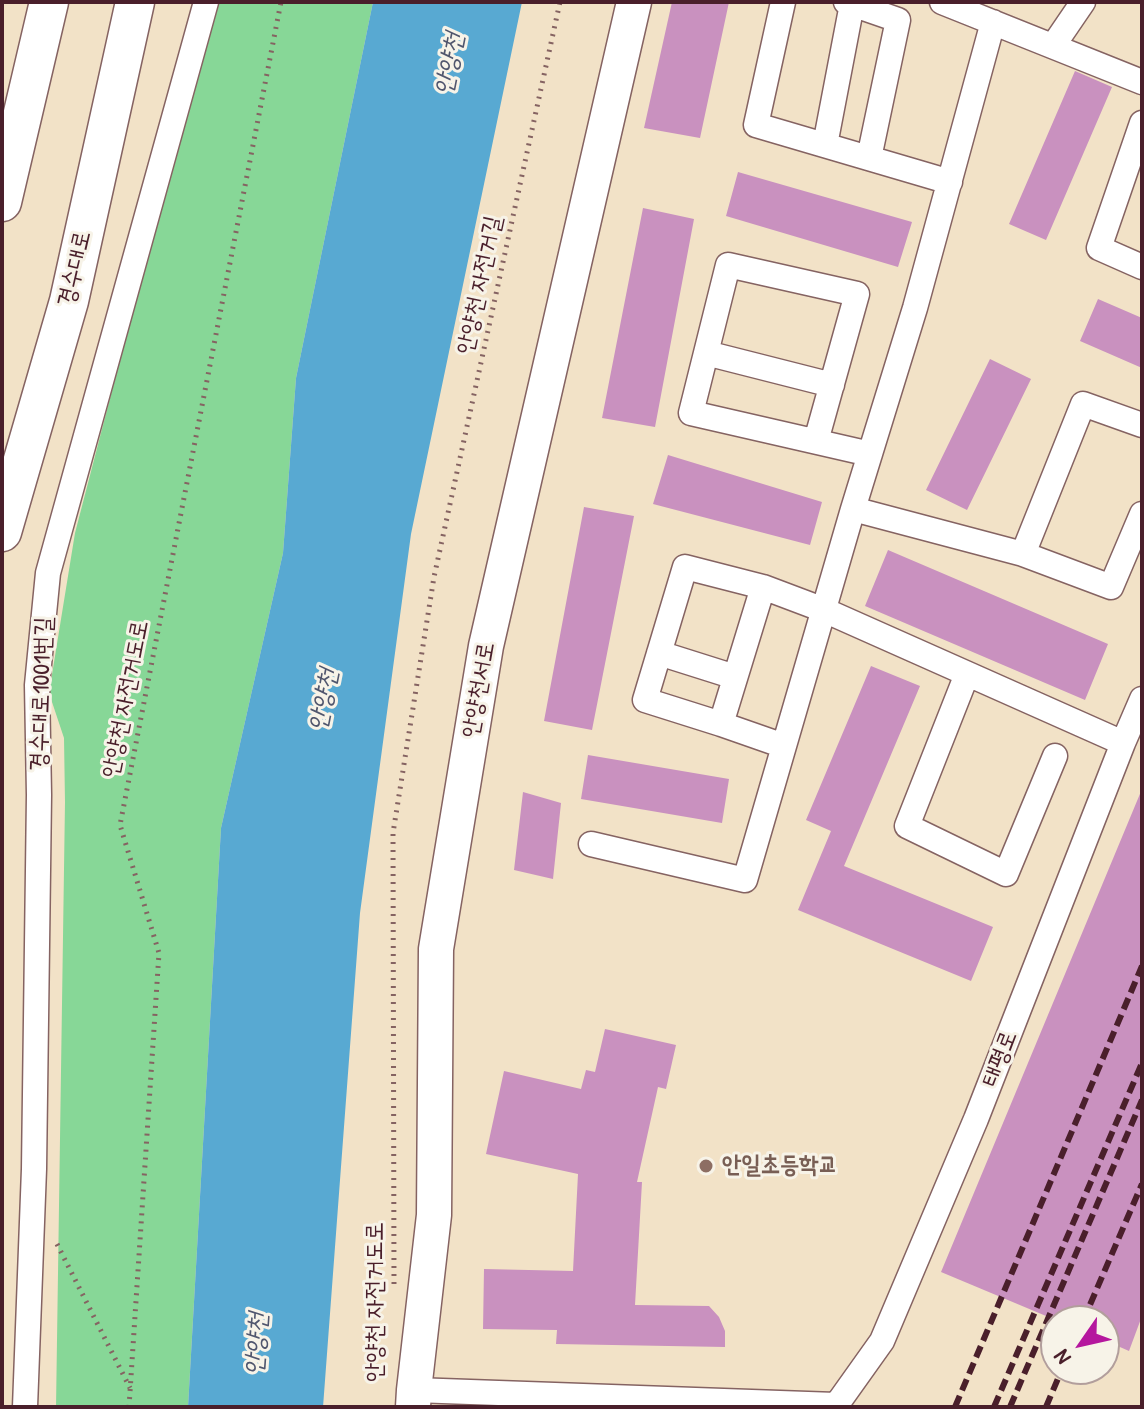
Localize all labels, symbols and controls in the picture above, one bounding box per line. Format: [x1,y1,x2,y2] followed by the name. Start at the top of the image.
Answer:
[429,30,471,98] water label: 안양천
[451,213,509,357] street label: 안양천 자전거길
[52,228,98,310] street label: 경수대로
[25,616,59,772] street label: 경수대로1001번길
[97,618,155,780] street label: 안양천 자전거도로
[456,640,502,740] street label: 안양천서로
[303,666,345,734] water label: 안양천
[976,1027,1024,1091] street label: 태평로
[722,1152,838,1180] place label: 안일초등학교
[697,1157,715,1175] marker: 안일초등학교
[362,1222,390,1382] street label: 안양천 자전거도로
[1040,1305,1120,1385] north arrow
[239,1312,275,1376] water label: 안양천
[1046,1344,1077,1371] text: N

